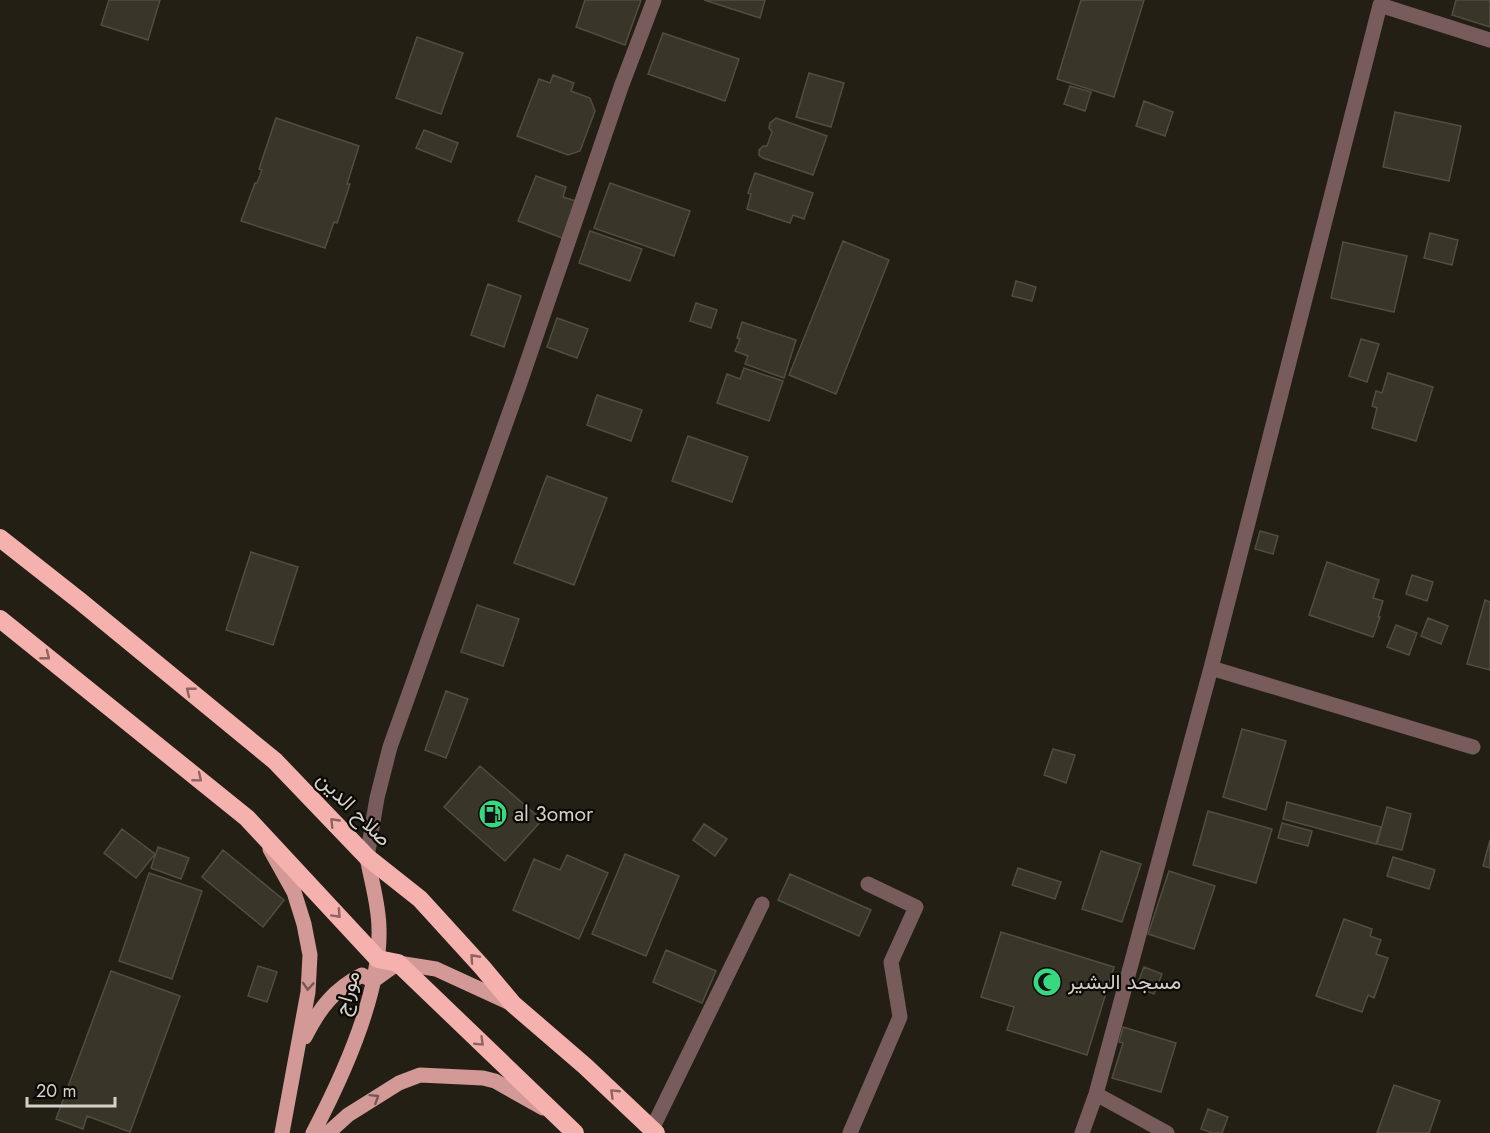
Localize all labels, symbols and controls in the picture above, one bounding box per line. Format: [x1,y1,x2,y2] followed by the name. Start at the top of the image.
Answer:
[39,648,50,659] one-way arrow
[186,687,197,698] one-way arrow
[310,765,398,853] street label: صلاح الدين
[191,770,202,781] one-way arrow
[477,798,509,830] fuel station icon: al 3omor
[514,799,594,829] place label: al 3omor
[330,819,341,829] one-way arrow
[329,907,340,918] one-way arrow
[470,954,481,964] one-way arrow
[1031,966,1063,998] mosque icon: مسجد البشير
[326,967,368,1019] street label: موراج
[1067,967,1181,997] place label: مسجد البشير
[302,982,315,991] one-way arrow
[473,1035,484,1046] one-way arrow
[27,1070,116,1108] scale bar
[36,1078,76,1104] text: 20 m
[610,1089,621,1100] one-way arrow
[368,1094,379,1105] one-way arrow

